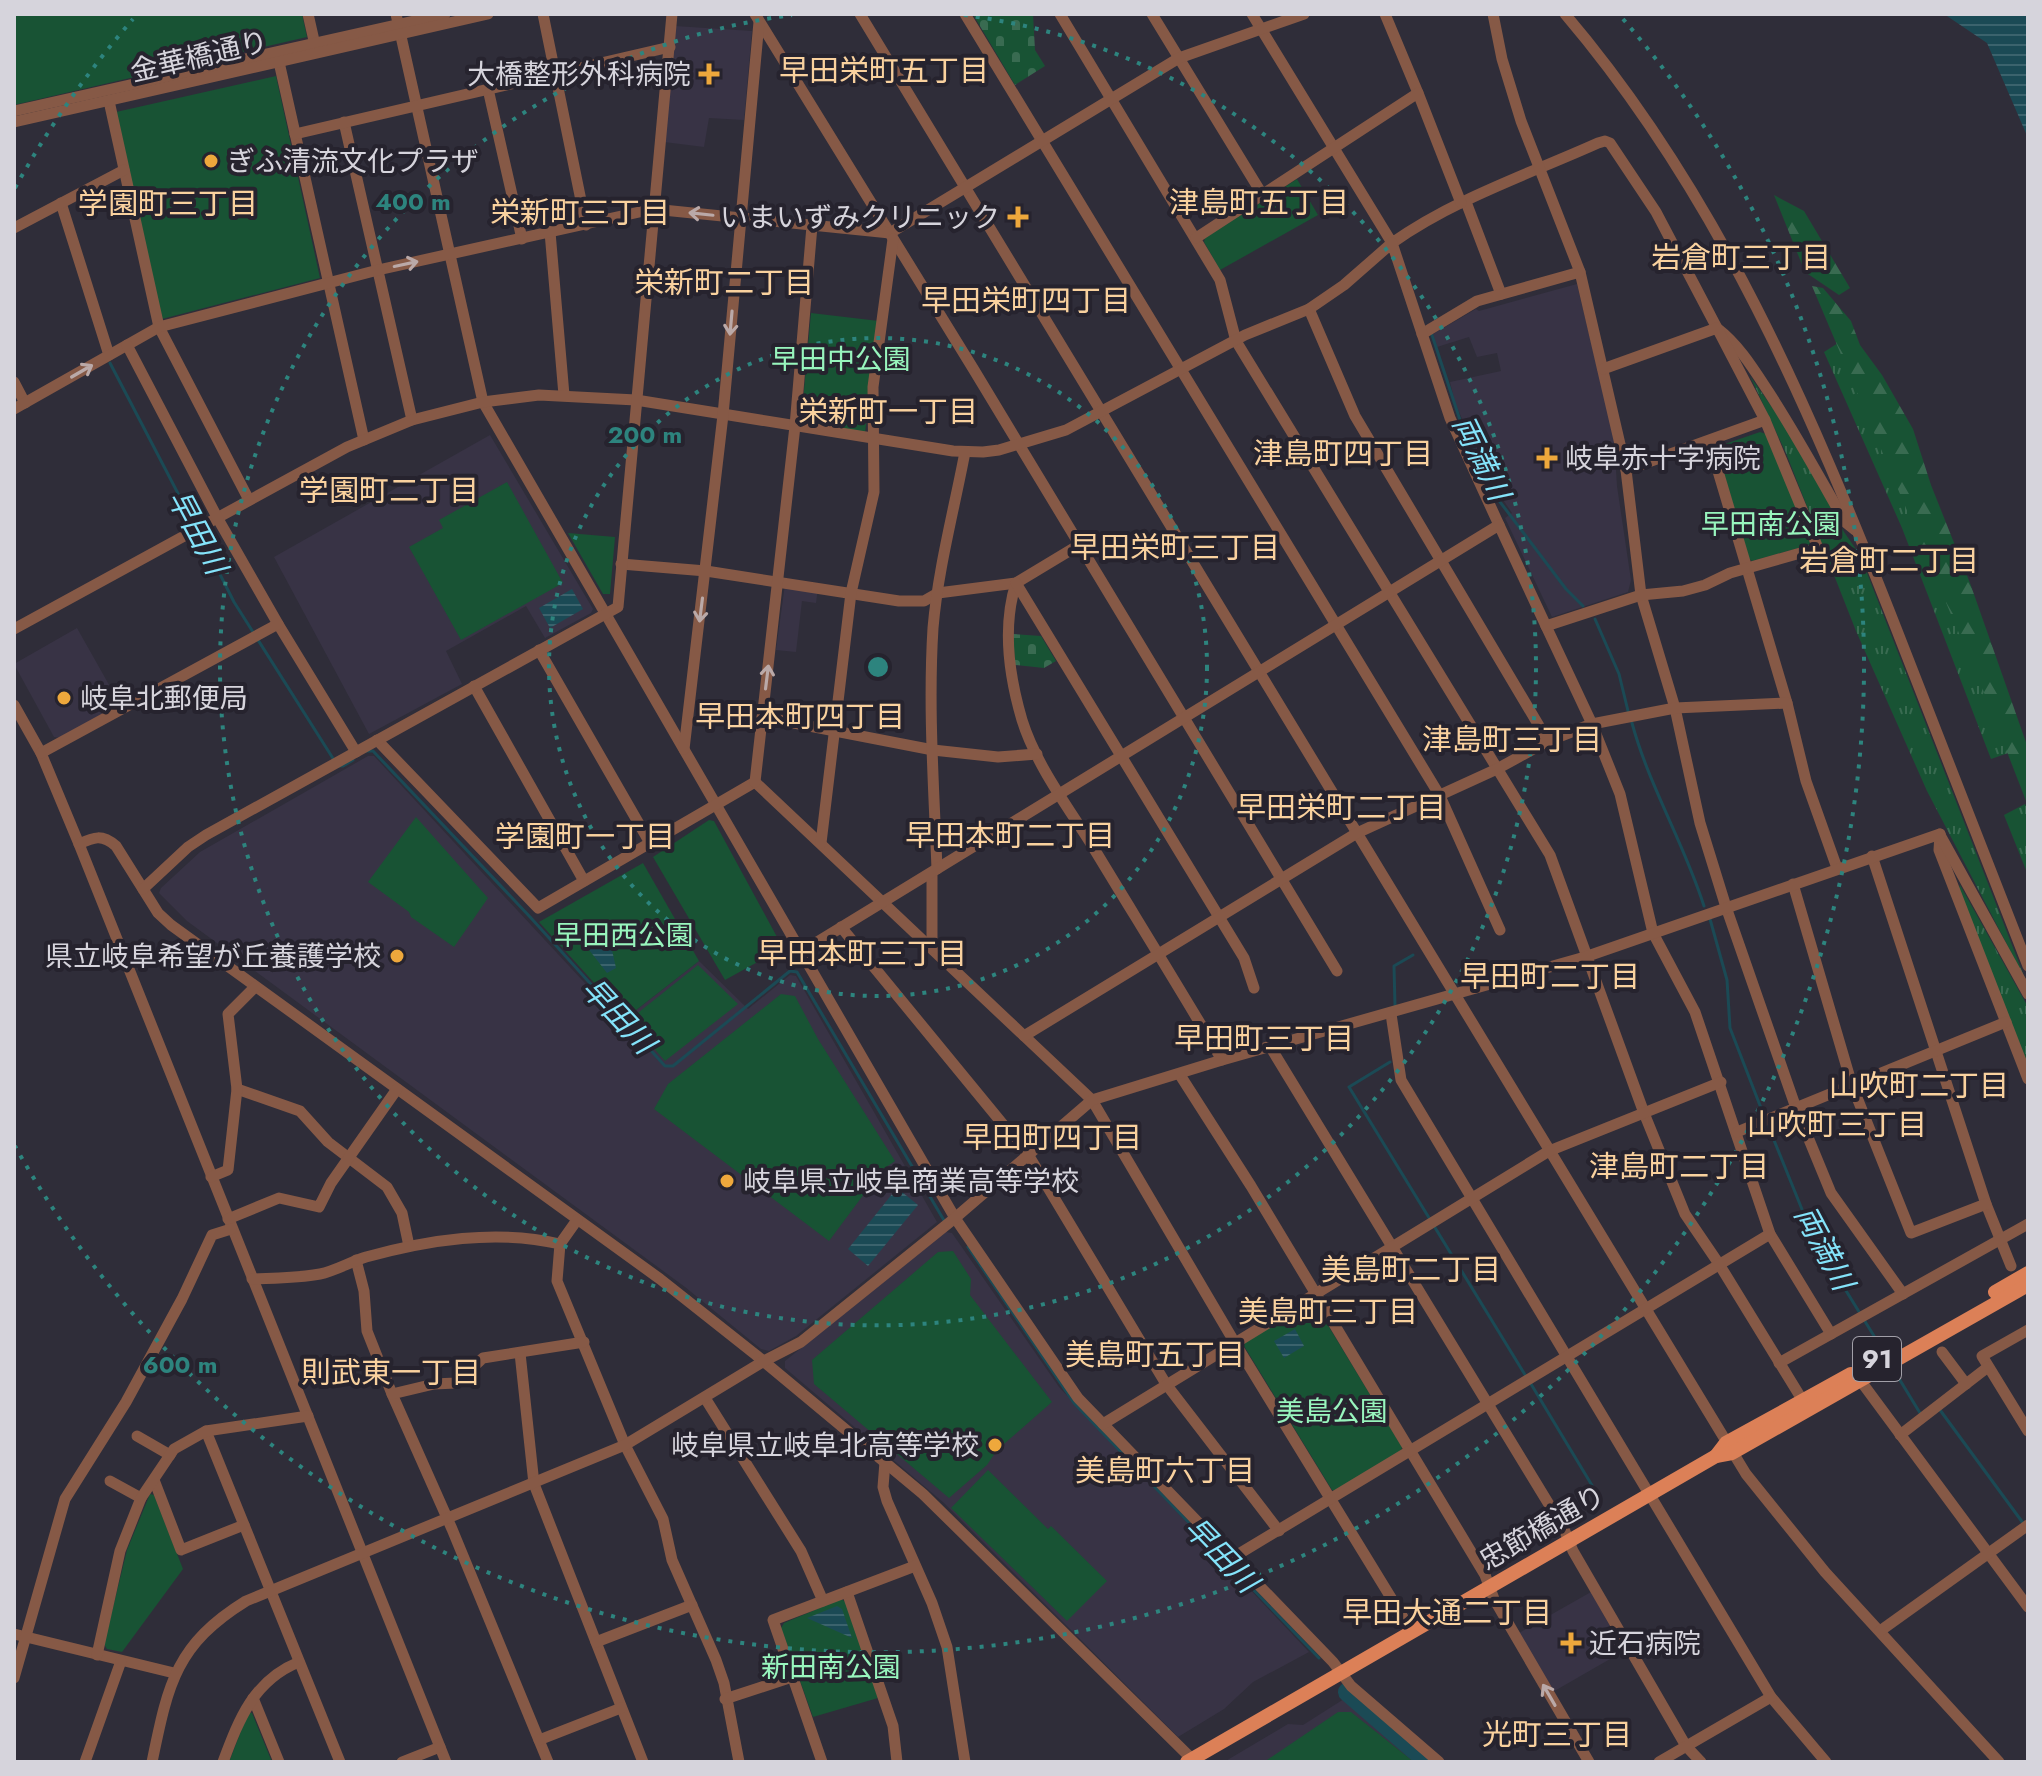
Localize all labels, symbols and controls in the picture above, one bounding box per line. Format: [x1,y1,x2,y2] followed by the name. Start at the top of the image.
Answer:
[126,21,272,92] street label: 金華橋通り
[779,49,989,92] district label: 早田栄町五丁目
[467,54,691,95] place label: 大橋整形外科病院
[698,63,720,85] marker: 大橋整形外科病院
[227,141,479,182] place label: ぎふ清流文化プラザ
[202,152,220,170] marker: ぎふ清流文化プラザ
[1169,181,1349,224] district label: 津島町五丁目
[78,182,258,225] district label: 学園町三丁目
[375,184,451,219] text: 400 m
[490,191,670,234] district label: 栄新町三丁目
[720,197,1000,238] place label: いまいずみクリニック
[688,206,715,221] one-way arrow
[1007,206,1029,228] marker: いまいずみクリニック
[1651,236,1831,279] district label: 岩倉町三丁目
[393,256,419,271] one-way arrow
[634,261,814,304] district label: 栄新町二丁目
[921,279,1131,322] district label: 早田栄町四丁目
[723,309,738,336] one-way arrow
[771,339,911,380] park label: 早田中公園
[70,363,93,379] one-way arrow
[798,390,978,433] district label: 栄新町一丁目
[1442,408,1522,510] water label: 両満川
[608,417,682,452] text: 200 m
[1253,432,1433,475] district label: 津島町四丁目
[1565,438,1761,479] place label: 岐阜赤十字病院
[1536,447,1558,469] marker: 岐阜赤十字病院
[299,469,479,512] district label: 学園町二丁目
[157,482,239,584] water label: 早田川
[1701,504,1841,545] park label: 早田南公園
[1070,526,1280,569] district label: 早田栄町三丁目
[1799,539,1979,582] district label: 岩倉町二丁目
[693,597,708,622] one-way arrow
[864,653,892,681] centre of rings
[760,665,775,690] one-way arrow
[80,678,248,719] place label: 岐阜北郵便局
[55,689,73,707] marker: 岐阜北郵便局
[695,695,905,738] district label: 早田本町四丁目
[1422,718,1602,761] district label: 津島町三丁目
[1236,786,1446,829] district label: 早田栄町二丁目
[905,814,1115,857] district label: 早田本町二丁目
[495,815,675,858] district label: 学園町一丁目
[554,915,694,956] park label: 早田西公園
[757,932,967,975] district label: 早田本町三丁目
[45,936,381,977] place label: 県立岐阜希望が丘養護学校
[388,947,406,965] marker: 県立岐阜希望が丘養護学校
[1460,955,1640,998] district label: 早田町二丁目
[572,968,667,1065] water label: 早田川
[1174,1017,1354,1060] district label: 早田町三丁目
[1829,1064,2009,1107] district label: 山吹町二丁目
[1747,1103,1927,1146] district label: 山吹町三丁目
[962,1116,1142,1159] district label: 早田町四丁目
[1589,1145,1769,1188] district label: 津島町二丁目
[743,1161,1079,1202] place label: 岐阜県立岐阜商業高等学校
[718,1172,736,1190] marker: 岐阜県立岐阜商業高等学校
[1784,1198,1866,1300] water label: 両満川
[1321,1248,1501,1291] district label: 美島町二丁目
[1238,1290,1418,1333] district label: 美島町三丁目
[1065,1333,1245,1376] district label: 美島町五丁目
[1853,1337,1901,1381] road number: 91
[143,1347,217,1382] text: 600 m
[301,1351,481,1394] district label: 則武東一丁目
[1276,1391,1388,1432] park label: 美島公園
[671,1425,979,1466] place label: 岐阜県立岐阜北高等学校
[986,1436,1004,1454] marker: 岐阜県立岐阜北高等学校
[1075,1449,1255,1492] district label: 美島町六丁目
[1471,1475,1613,1580] street label: 忠節橋通り
[1175,1507,1270,1604] water label: 早田川
[1342,1591,1552,1634] district label: 早田大通二丁目
[1589,1623,1701,1664] place label: 近石病院
[1560,1632,1582,1654] marker: 近石病院
[761,1647,901,1688] park label: 新田南公園
[1541,1683,1556,1707] one-way arrow
[1482,1713,1632,1756] district label: 光町三丁目

